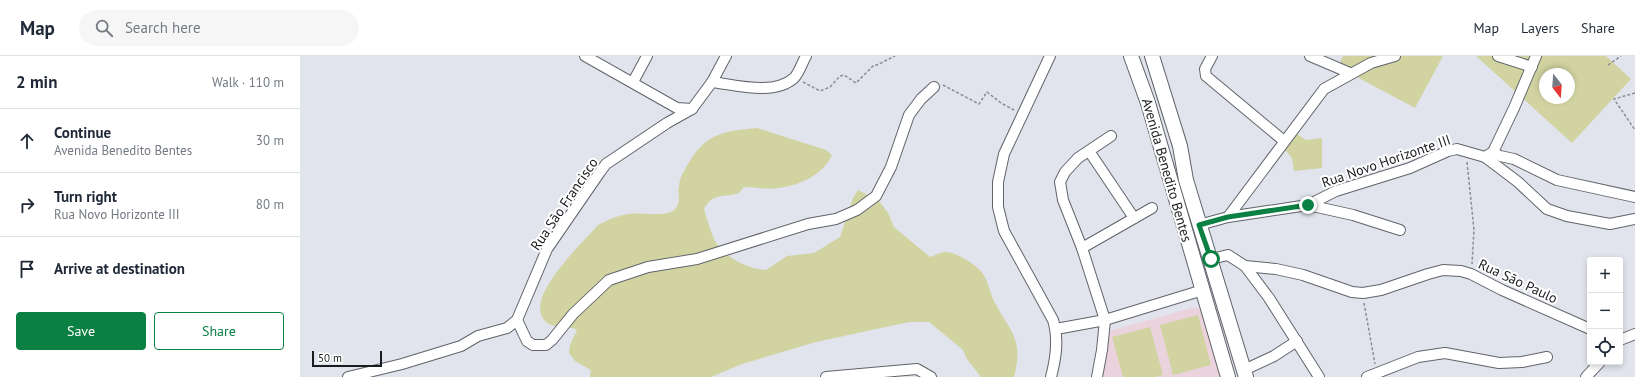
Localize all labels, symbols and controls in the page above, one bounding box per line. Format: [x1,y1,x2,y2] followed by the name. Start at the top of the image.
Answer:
[79,10,359,46] search box
[20,16,55,40] text: Map
[93,17,115,39] icon: search
[125,18,201,37] text: Search here
[1473,19,1499,37] text: Map
[1521,19,1559,37] text: Layers
[1581,19,1615,37] text: Share
[1539,68,1575,104] north arrow
[16,71,57,93] text: 2 min
[212,74,284,91] text: Walk · 110 m
[1138,96,1196,244] street label: Avenida Benedito Bentes
[54,123,111,142] text: Continue
[16,130,38,152] icon: ahead
[1319,130,1453,192] street label: Rua Novo Horizonte III
[256,132,284,149] text: 30 m
[54,142,192,159] text: Avenida Benedito Bentes
[526,154,602,254] street label: Rua São Francisco
[54,187,117,206] text: Turn right
[16,194,38,216] icon: right
[256,196,284,213] text: 80 m
[1299,196,1317,214] route end
[54,206,180,223] text: Rua Novo Horizonte III
[1202,250,1220,268] route start
[1475,255,1561,307] street label: Rua São Paulo
[1587,257,1623,365] map controls
[1587,257,1623,293] button: +
[16,258,38,280] icon: arrive
[54,259,185,278] text: Arrive at destination
[1587,293,1623,329] button: −
[16,312,146,350] button: Save
[154,312,284,350] button: Share
[1587,329,1623,365] button: locate
[312,349,382,368] scale bar
[318,351,342,365] text: 50 m

